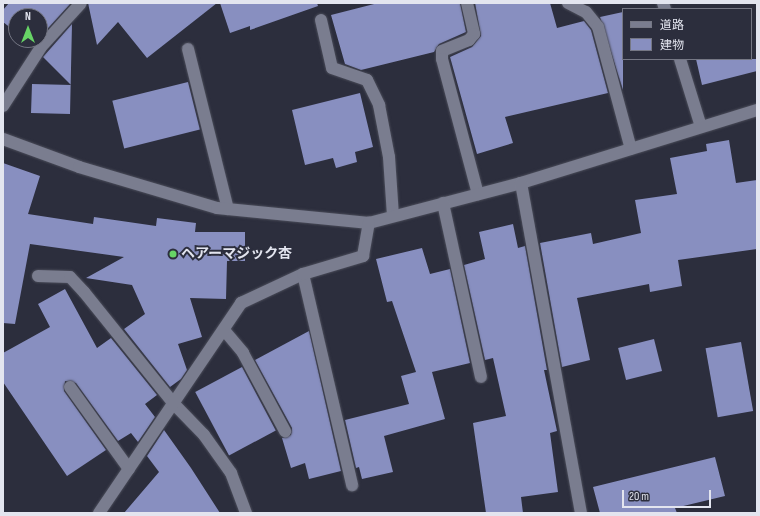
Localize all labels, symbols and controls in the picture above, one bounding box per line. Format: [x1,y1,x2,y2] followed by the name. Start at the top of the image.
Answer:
[8,8,48,48] north arrow
[622,8,752,60] legend
[25,10,31,23] text: N
[660,18,684,33] text: 道路
[660,38,684,53] text: 建物
[181,246,292,262] place label: ヘアーマジック杏
[168,249,178,259] marker: ヘアーマジック杏
[624,482,713,508] scale bar
[629,489,649,504] text: 20 m

